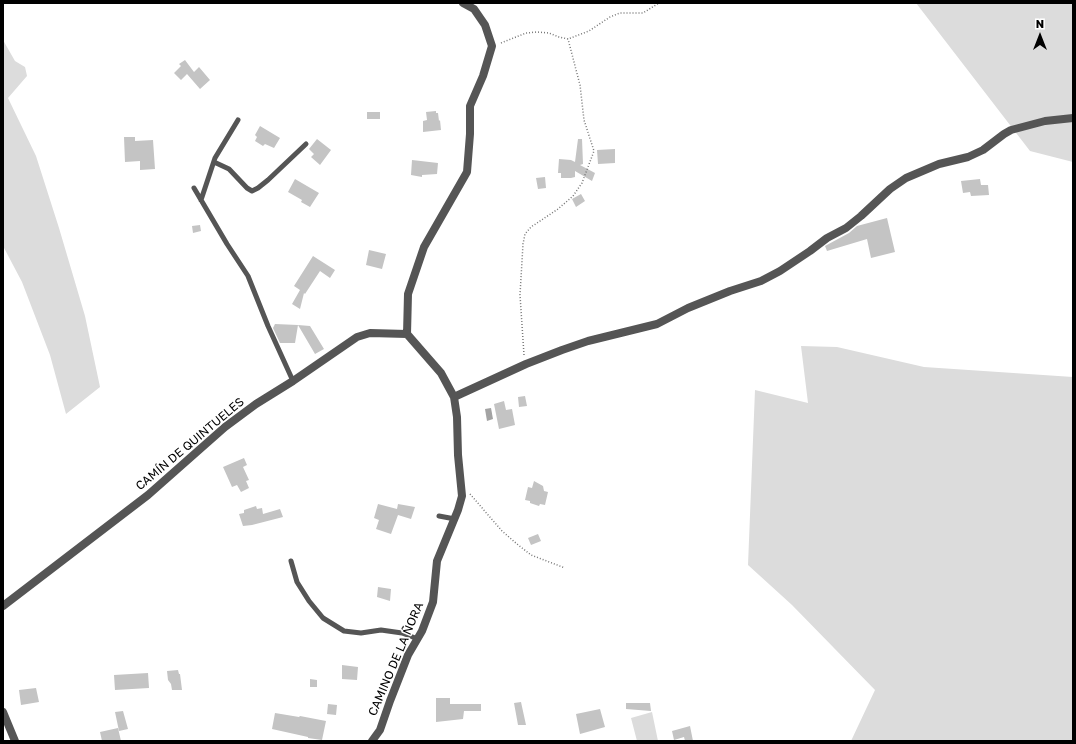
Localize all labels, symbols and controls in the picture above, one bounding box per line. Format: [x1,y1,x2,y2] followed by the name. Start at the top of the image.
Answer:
[1020,16,1060,56] north arrow
[1036,17,1044,30] text: N
[133,395,247,493] street label: CAMÍN DE QUINTUELES
[365,600,427,718] street label: CAMINO DE LA ÑORA

